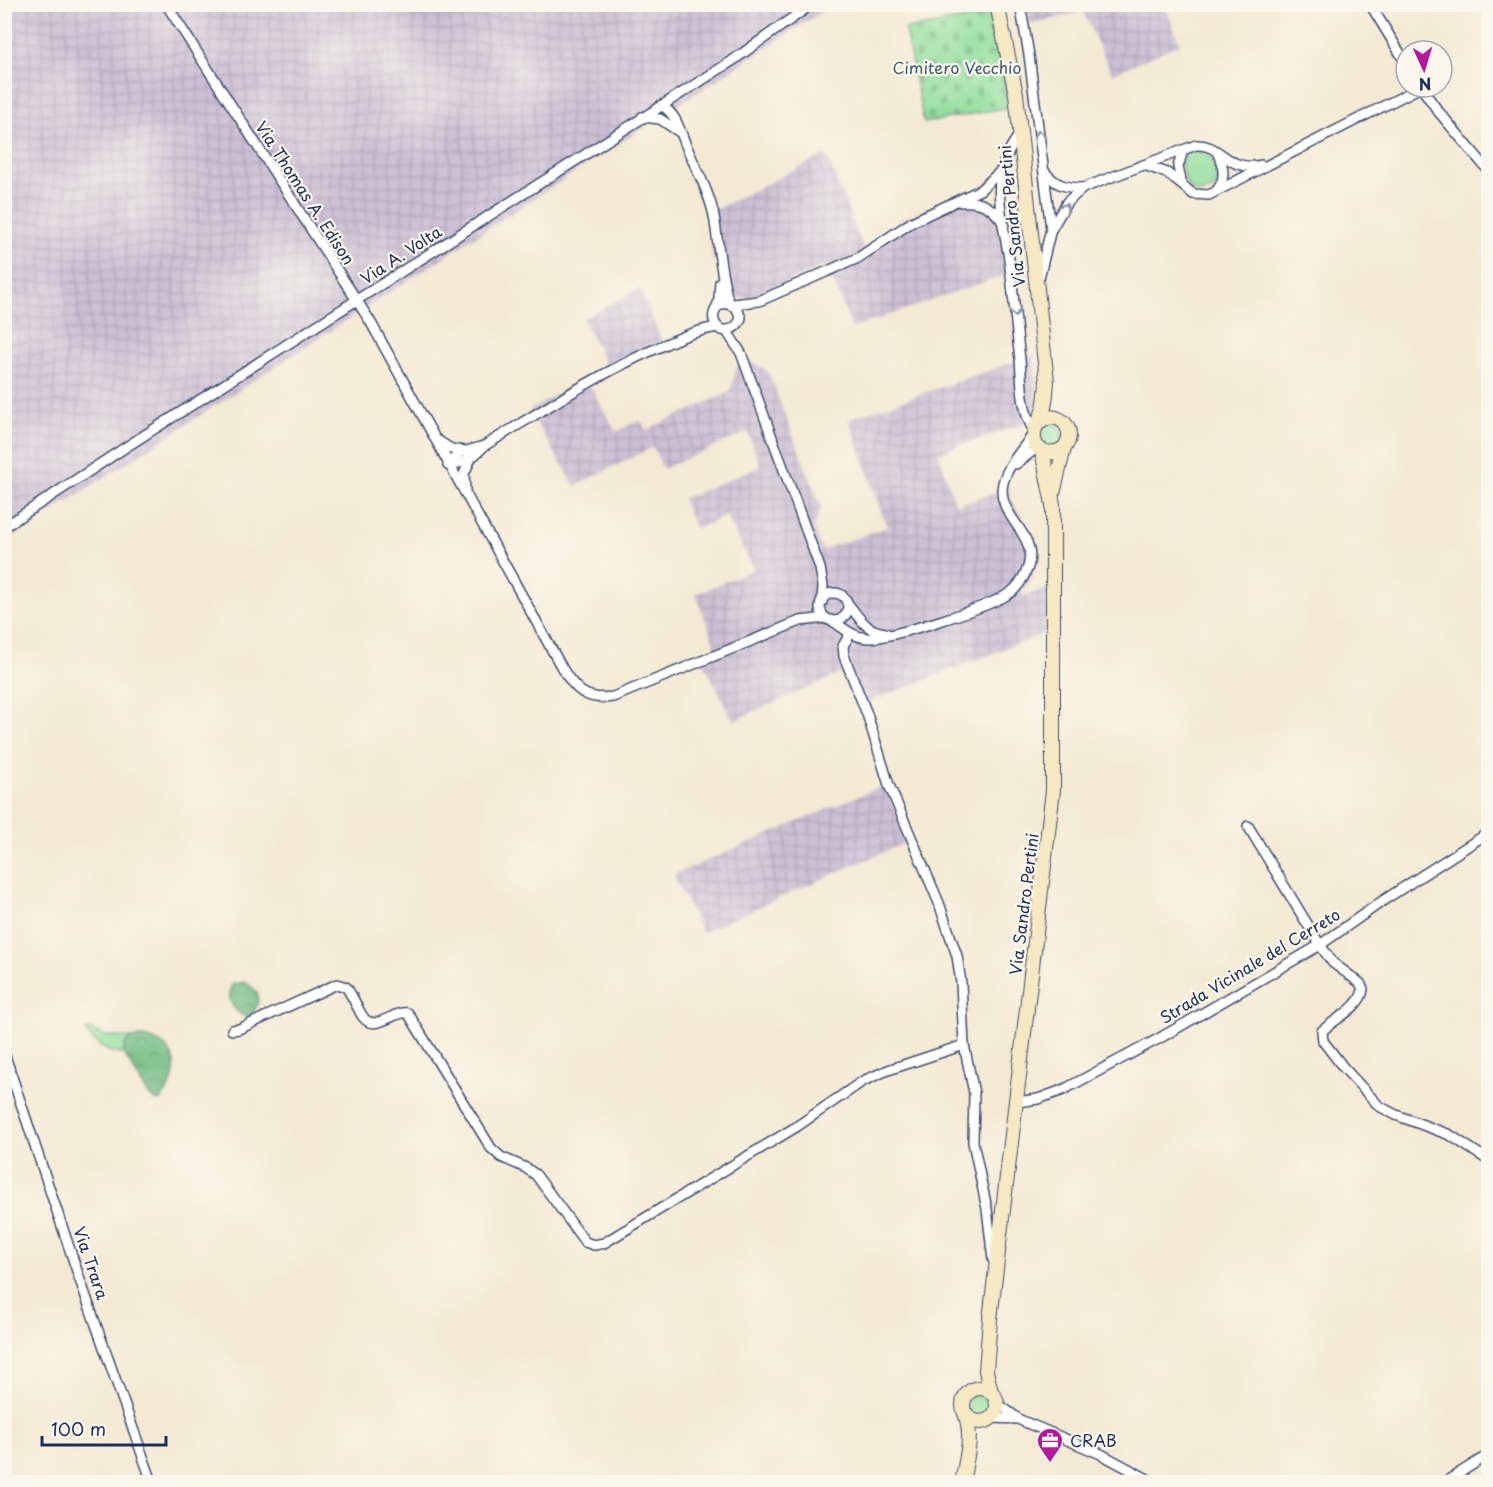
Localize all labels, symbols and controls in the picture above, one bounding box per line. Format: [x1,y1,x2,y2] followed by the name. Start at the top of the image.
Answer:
[1394,39,1454,99] north arrow
[892,55,1022,79] park label: Cimitero Vecchio
[1418,73,1432,97] text: N
[250,116,361,269] street label: Via Thomas A. Edison
[1033,130,1046,139] one-way arrow
[992,144,1030,288] street label: Via Sandro Pertini
[1058,202,1069,213] one-way arrow
[355,219,446,289] street label: Via A. Volta
[1008,308,1021,317] one-way arrow
[1002,832,1044,976] street label: Via Sandro Pertini
[1155,902,1344,1029] street label: Strada Vicinale del Cerreto
[68,1223,116,1302] street label: Via Trara
[42,1409,166,1447] scale bar
[51,1415,106,1442] text: 100 m
[1035,1426,1065,1464] office icon: CRAB
[1070,1428,1117,1452] place label: CRAB

